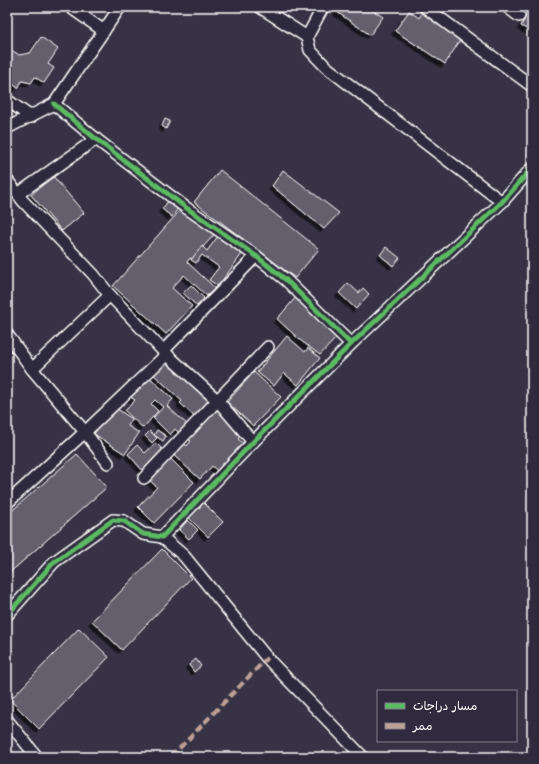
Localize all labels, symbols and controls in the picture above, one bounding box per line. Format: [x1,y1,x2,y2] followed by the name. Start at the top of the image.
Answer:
[377,690,517,742] legend
[413,699,477,714] text: مسار دراجات
[412,719,432,733] text: ممر

